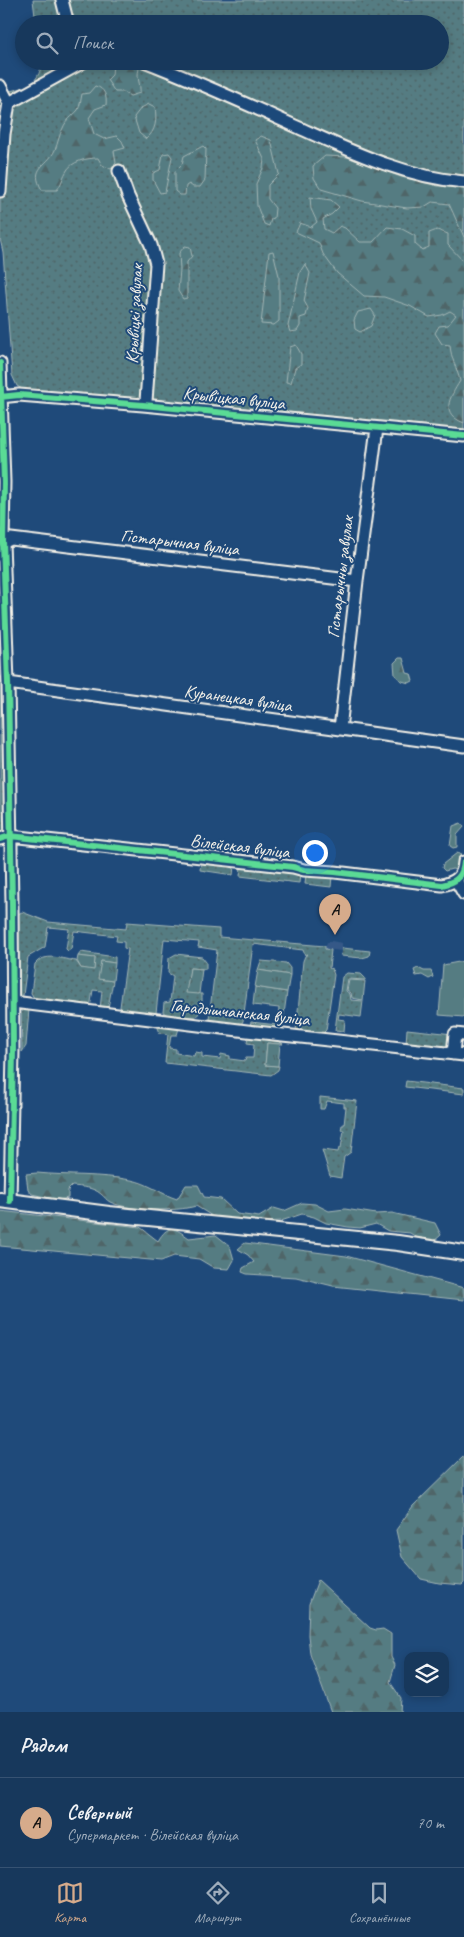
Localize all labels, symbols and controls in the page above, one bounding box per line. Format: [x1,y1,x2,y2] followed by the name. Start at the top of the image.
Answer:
[15,15,449,70] search box
[33,29,61,57] icon: search
[73,31,113,55] text: Поиск
[120,261,149,364] street label: Крывіцкі завулак
[182,382,287,414] street label: Крывіцкая вуліца
[322,513,360,639] street label: Гістарычны завулак
[120,524,242,560] street label: Гістарычная вуліца
[183,680,294,717] street label: Куранецкая вуліца
[189,829,292,863] street label: Вілейская вуліца
[302,840,328,866] your location
[319,894,351,935] pin: A
[169,994,312,1030] street label: Гарадзішчанская вуліца
[404,1652,449,1697] map controls
[404,1652,449,1697] button: layers
[20,1732,67,1758] text: Рядом
[67,1801,132,1825] text: Северный
[32,1813,40,1833] text: A
[417,1813,444,1833] text: 70 m
[67,1825,238,1845] text: Супермаркет · Вілейская вуліца
[54,1879,86,1926] tab: Карта
[195,1879,241,1926] tab: Маршрут
[349,1879,410,1926] tab: Сохранённые

